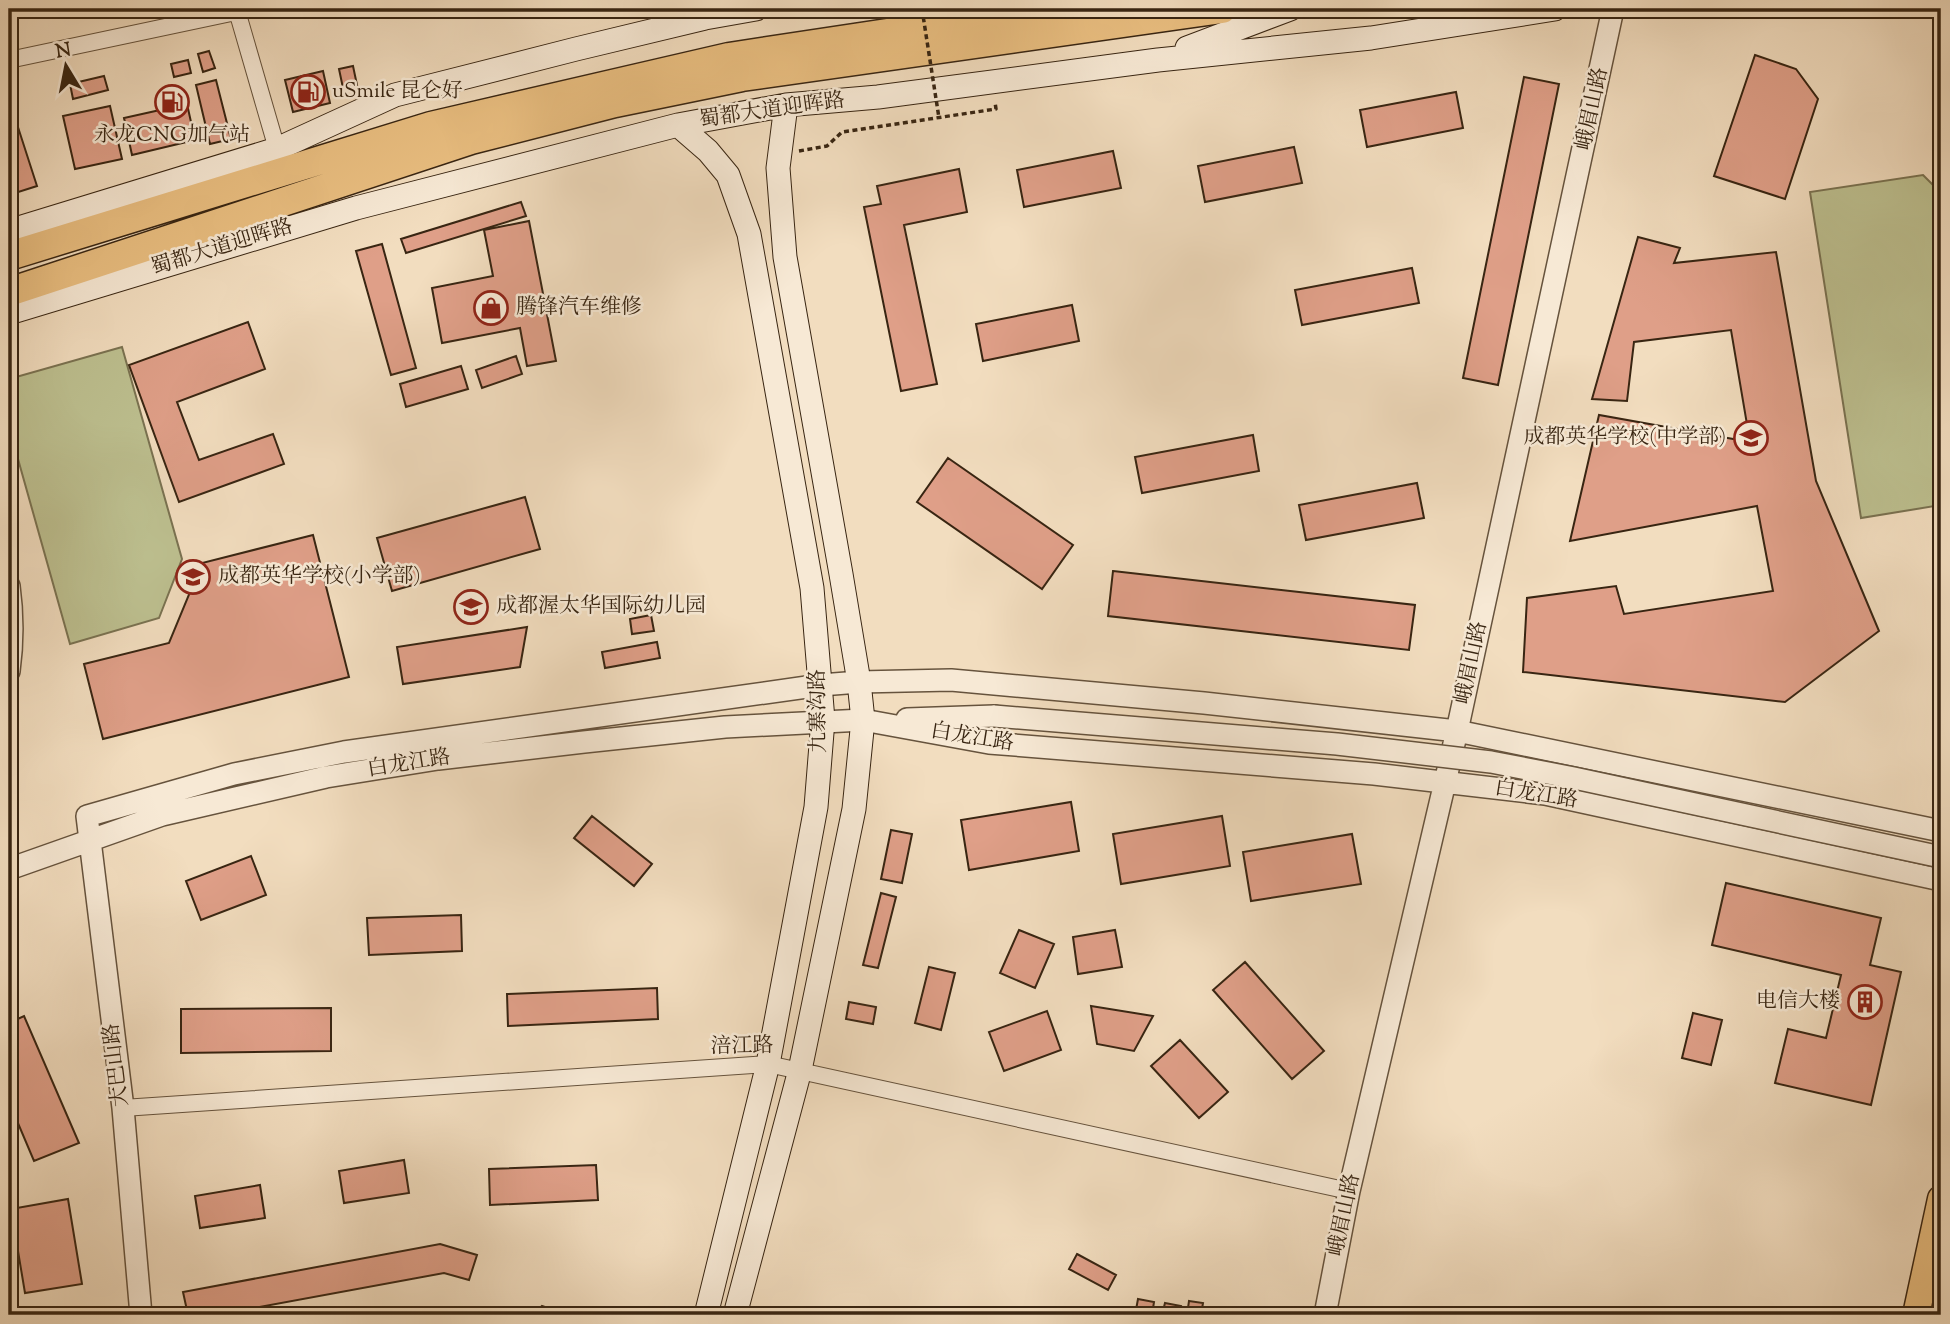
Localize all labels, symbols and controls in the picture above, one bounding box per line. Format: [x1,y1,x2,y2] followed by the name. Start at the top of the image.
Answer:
[32,32,102,102] north arrow
[54,37,73,66] text: N
[1570,65,1616,153] street label: 峨眉山路
[289,73,327,111] fuel station icon: uSmile 昆仑好
[332,77,463,107] place label: uSmile 昆仑好
[153,83,191,121] fuel station icon: 永龙CNG加气站
[697,86,847,136] street label: 蜀都大道迎晖路
[94,121,250,151] place label: 永龙CNG加气站
[147,212,297,284] street label: 蜀都大道迎晖路
[472,289,510,327] shop icon: 腾锋汽车维修
[516,293,642,323] place label: 腾锋汽车维修
[1732,419,1770,457] school or university icon: 成都英华学校(中学部)
[1523,423,1726,453] place label: 成都英华学校(中学部)
[174,558,212,596] school or university icon: 成都英华学校(小学部)
[218,562,421,592] place label: 成都英华学校(小学部)
[452,588,490,626] school or university icon: 成都渥太华国际幼儿园
[496,592,706,622] place label: 成都渥太华国际幼儿园
[1449,619,1495,707] street label: 峨眉山路
[803,669,835,753] street label: 九寨沟路
[928,717,1016,759] street label: 白龙江路
[365,743,453,785] street label: 白龙江路
[1492,774,1580,816] street label: 白龙江路
[1846,983,1884,1021] building icon: 电信大楼
[1756,987,1840,1017] place label: 电信大楼
[97,1021,137,1109] street label: 大巴山路
[710,1031,774,1063] street label: 涪江路
[1322,1171,1368,1259] street label: 峨眉山路

